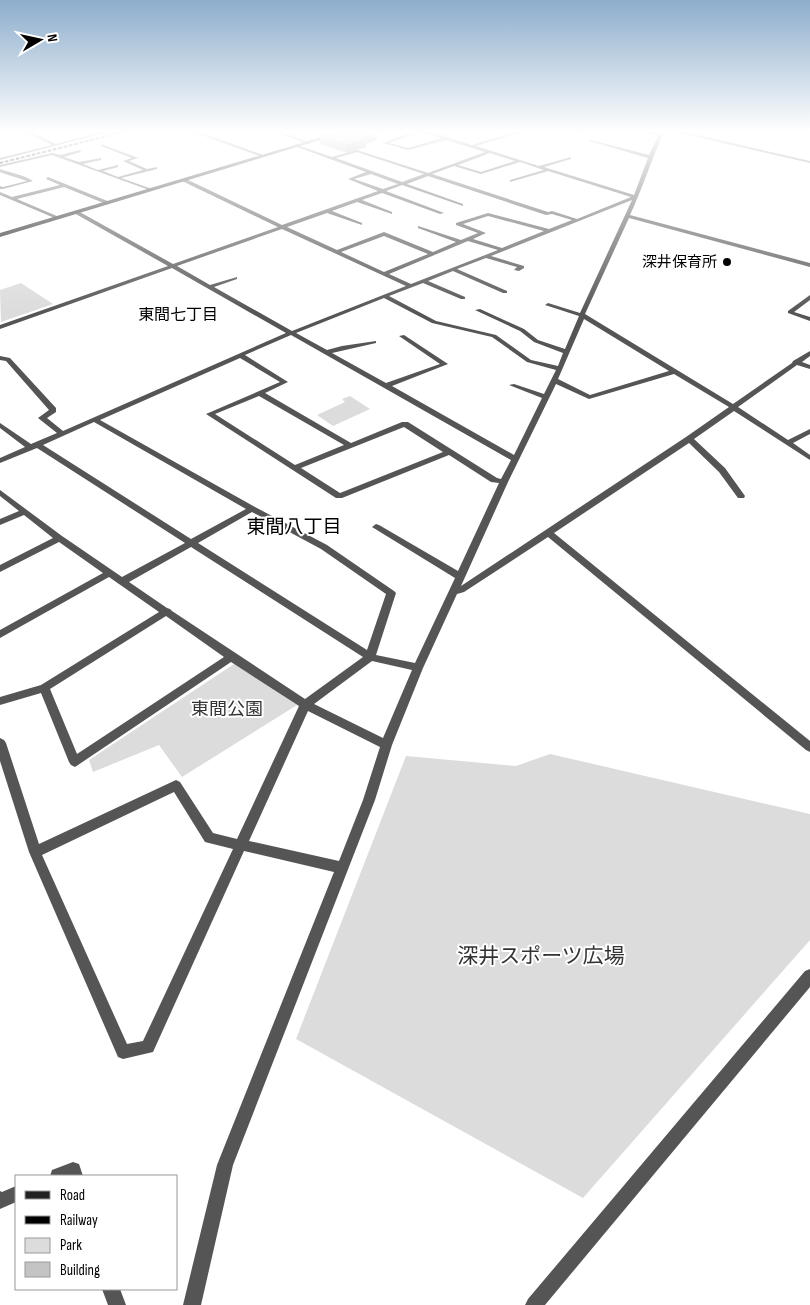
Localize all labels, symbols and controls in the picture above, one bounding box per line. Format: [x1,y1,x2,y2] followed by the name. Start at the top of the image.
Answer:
[15,15,65,65] north arrow
[43,33,61,43] text: N
[642,253,717,272] place label: 深井保育所
[721,256,733,268] marker: 深井保育所
[138,306,218,325] district label: 東間七丁目
[246,516,342,539] district label: 東間八丁目
[191,699,263,720] park label: 東間公園
[457,944,625,969] park label: 深井スポーツ広場
[15,1175,178,1290] legend
[60,1186,85,1205] text: Road
[60,1211,98,1230] text: Railway
[60,1236,82,1255] text: Park
[60,1261,100,1280] text: Building

